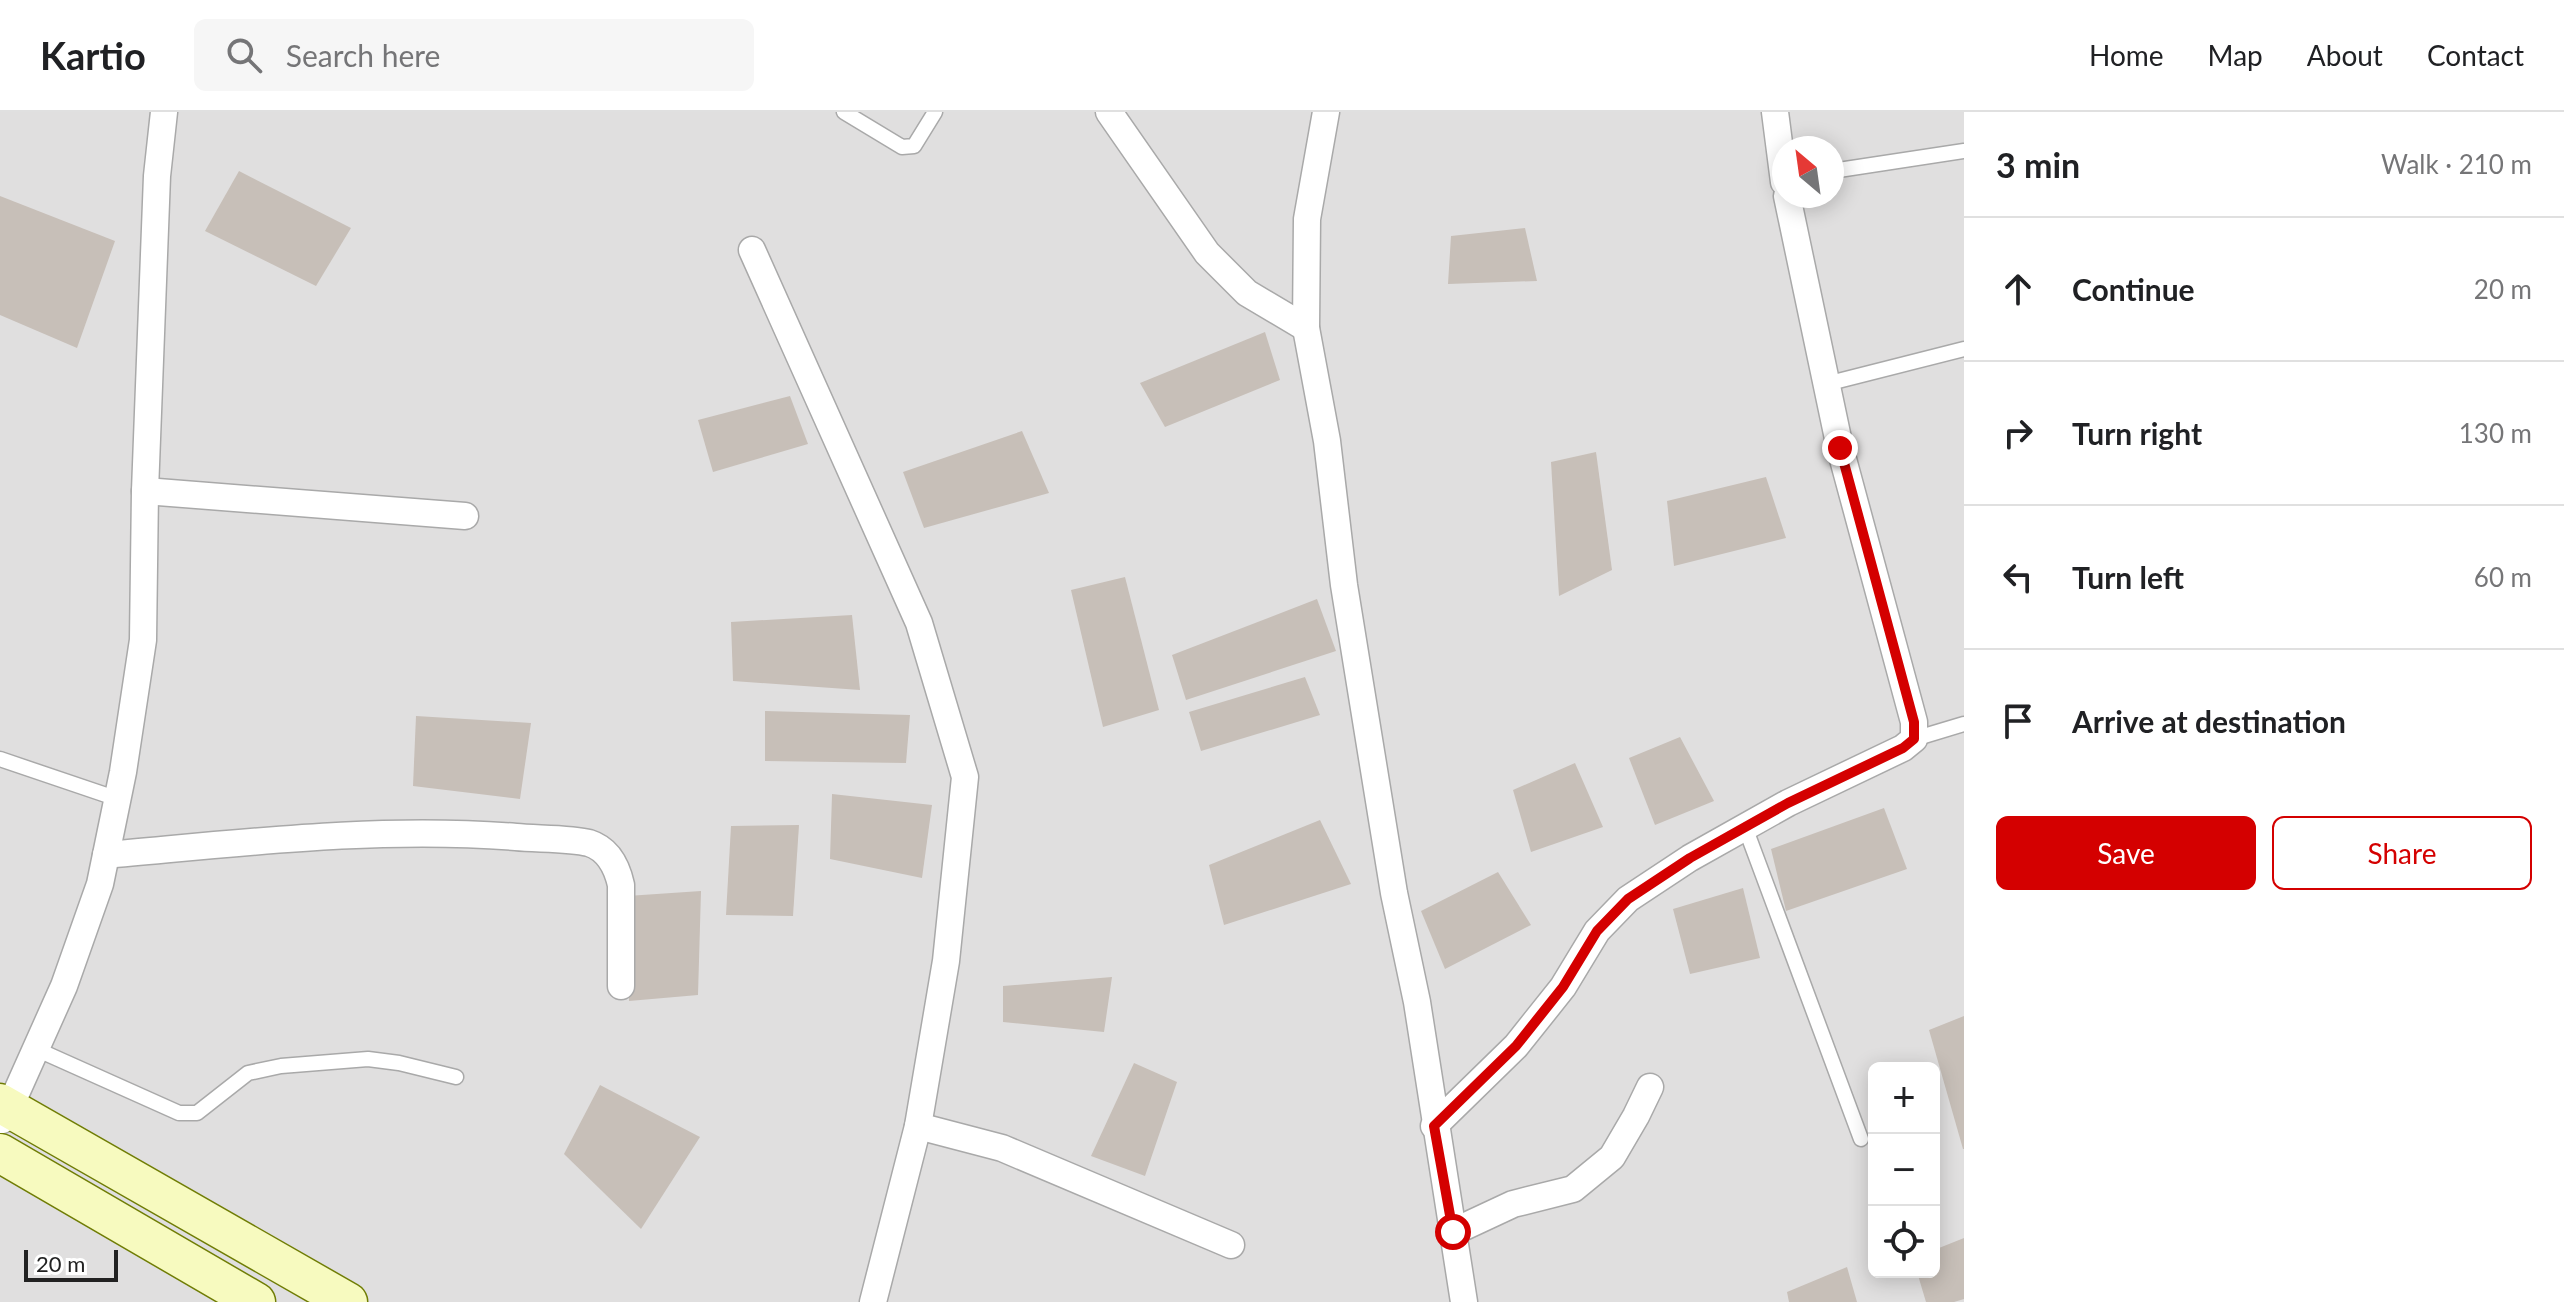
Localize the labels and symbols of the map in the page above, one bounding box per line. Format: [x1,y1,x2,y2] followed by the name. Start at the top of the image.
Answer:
[1772,136,1844,208] north arrow
[1822,430,1858,466] route end
[1435,1214,1471,1250] route start
[24,1246,118,1282] scale bar

